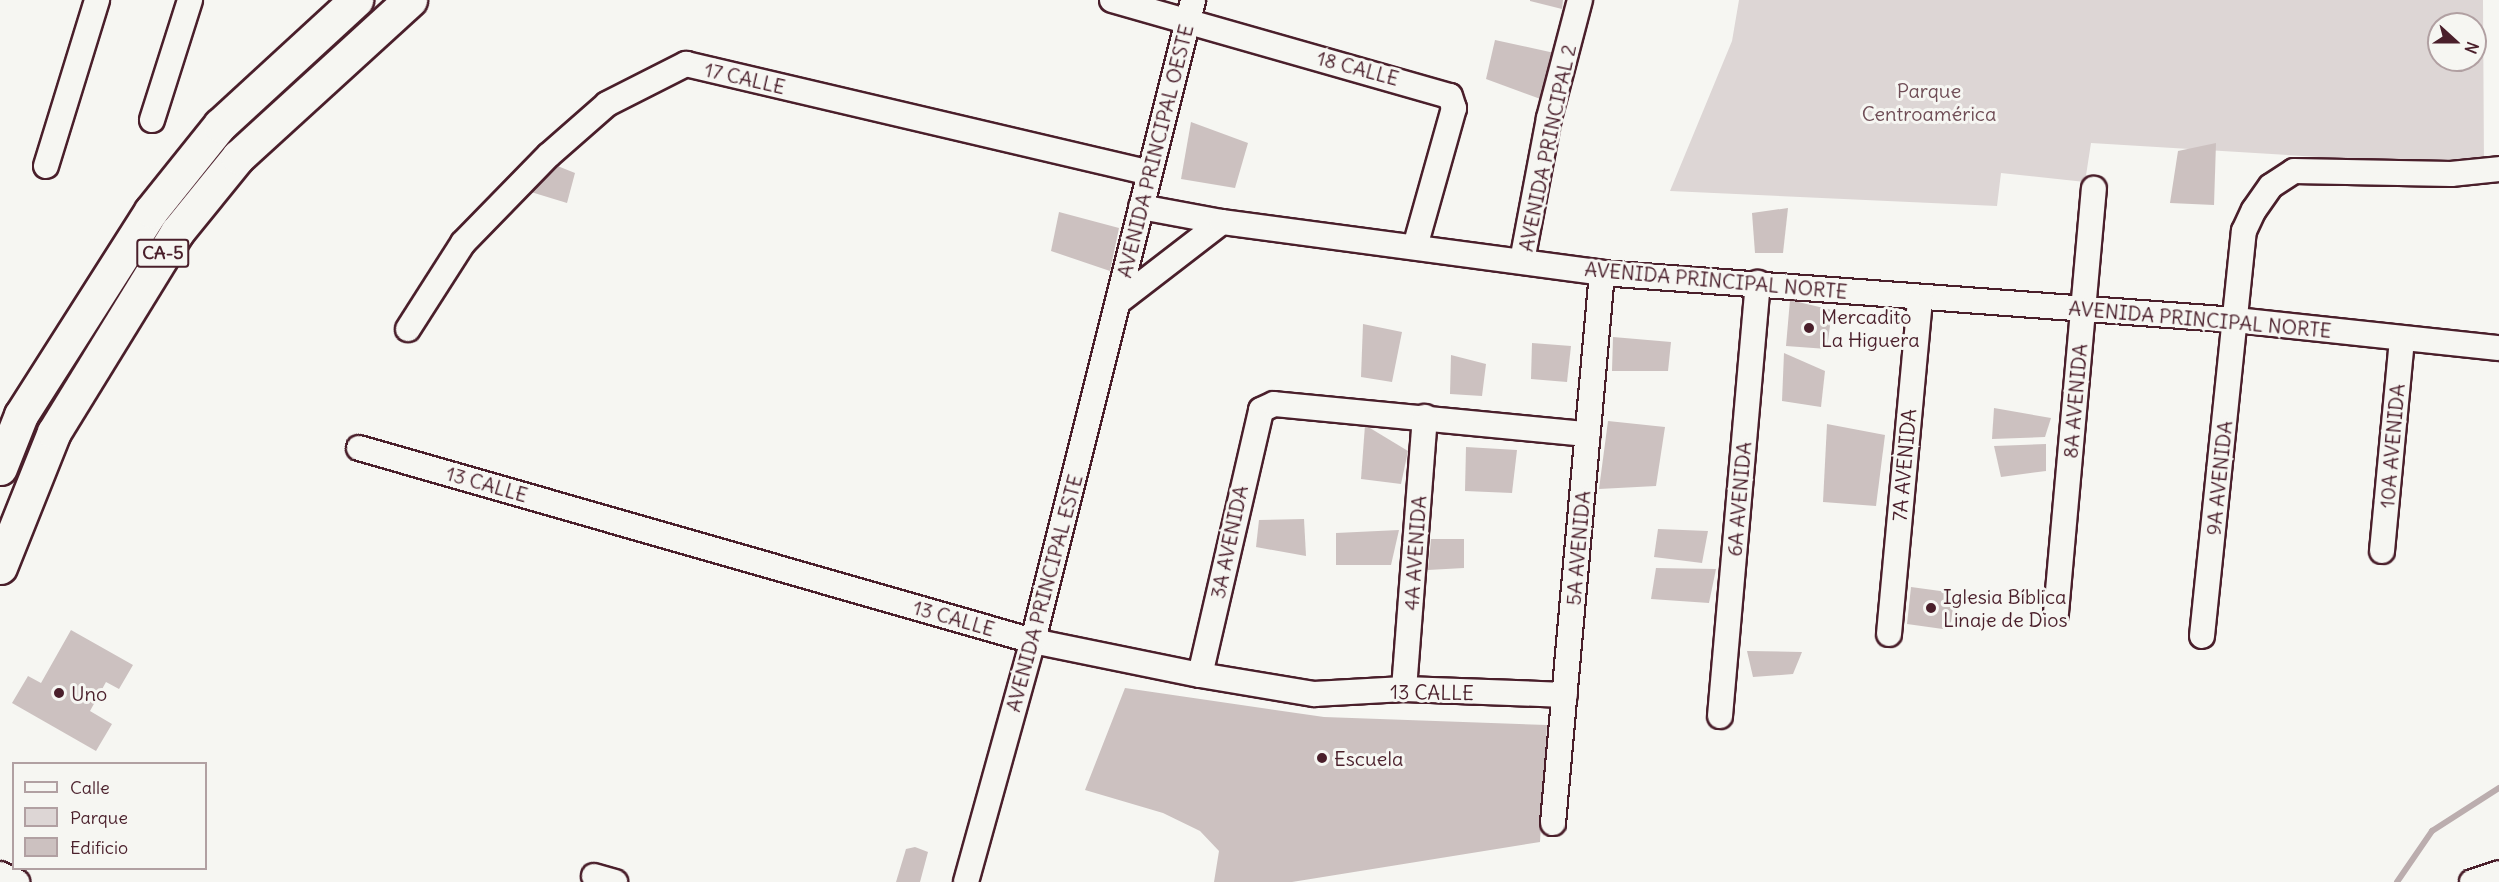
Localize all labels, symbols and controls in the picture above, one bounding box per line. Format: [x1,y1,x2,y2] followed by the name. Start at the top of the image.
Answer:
[2427,12,2487,72] north arrow
[1112,22,1198,280] street label: AVENIDA PRINCIPAL OESTE
[2461,39,2483,56] text: N
[1513,42,1581,254] street label: AVENIDA PRINCIPAL 2
[1314,46,1402,90] street label: 18 CALLE
[702,57,788,99] street label: 17 CALLE
[1862,78,1996,125] park label: Parque Centroamérica
[136,238,190,268] road number: CA-5
[1584,257,1848,303] street label: AVENIDA PRINCIPAL NORTE
[2068,296,2332,342] street label: AVENIDA PRINCIPAL NORTE
[1821,304,1920,351] place label: Mercadito La Higuera
[1802,321,1816,335] marker: Mercadito La Higuera
[2058,343,2092,459] street label: 8A AVENIDA
[2375,383,2409,509] street label: 10A AVENIDA
[1887,408,1921,522] street label: 7A AVENIDA
[2201,419,2237,537] street label: 9A AVENIDA
[1722,441,1756,557] street label: 6A AVENIDA
[444,461,530,507] street label: 13 CALLE
[1001,472,1087,714] street label: AVENIDA PRINCIPAL ESTE
[1205,483,1253,601] street label: 3A AVENIDA
[1561,490,1595,606] street label: 5A AVENIDA
[1399,495,1431,611] street label: 4A AVENIDA
[1943,584,2068,631] place label: Iglesia Bíblica Linaje de Dios
[911,595,997,641] street label: 13 CALLE
[1924,601,1938,615] marker: Iglesia Bíblica Linaje de Dios
[1390,679,1474,705] street label: 13 CALLE
[71,681,107,705] place label: Uno
[52,686,66,700] marker: Uno
[1334,746,1403,770] place label: Escuela
[1315,751,1329,765] marker: Escuela
[12,762,207,870] legend
[70,776,110,799] text: Calle
[70,806,128,829] text: Parque
[70,836,128,859] text: Edificio

